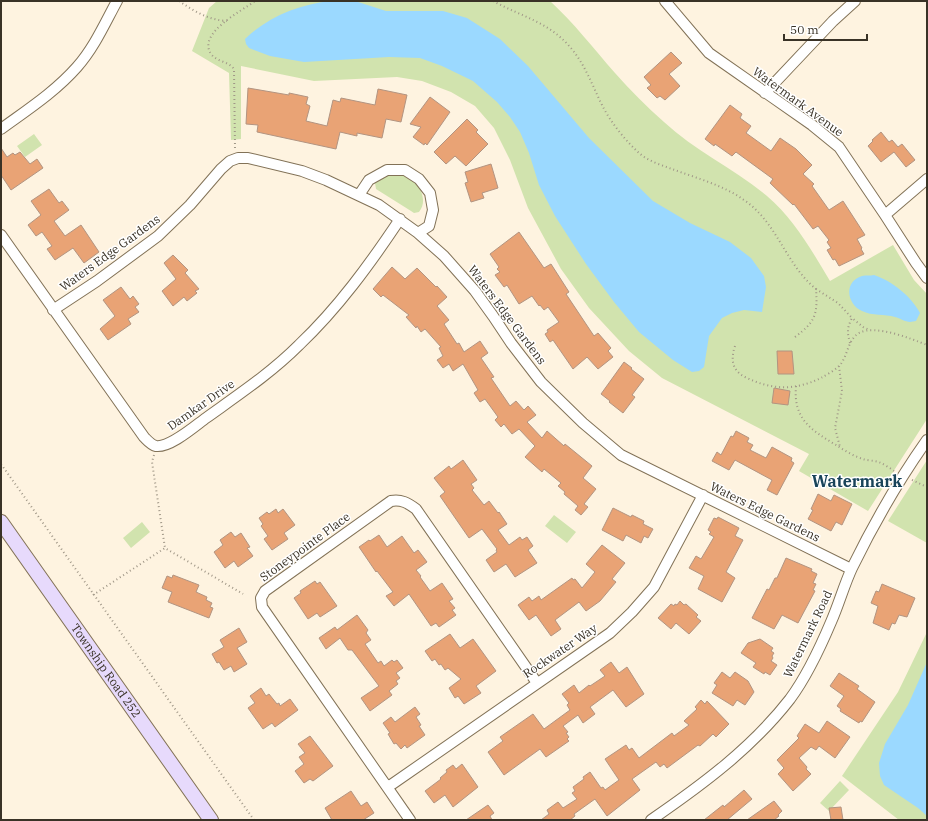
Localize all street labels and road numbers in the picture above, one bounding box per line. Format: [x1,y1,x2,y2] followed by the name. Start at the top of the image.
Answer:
[750,64,847,140] street label: Watermark Avenue
[57,211,163,294] street label: Waters Edge Gardens
[465,262,550,367] street label: Waters Edge Gardens
[164,376,237,433] street label: Damkar Drive
[708,478,823,545] street label: Waters Edge Gardens
[257,509,353,584] street label: Stoneypointe Place
[780,588,835,680] street label: Watermark Road
[520,620,600,681] street label: Rockwater Way
[68,621,144,720] street label: Township Road 252

